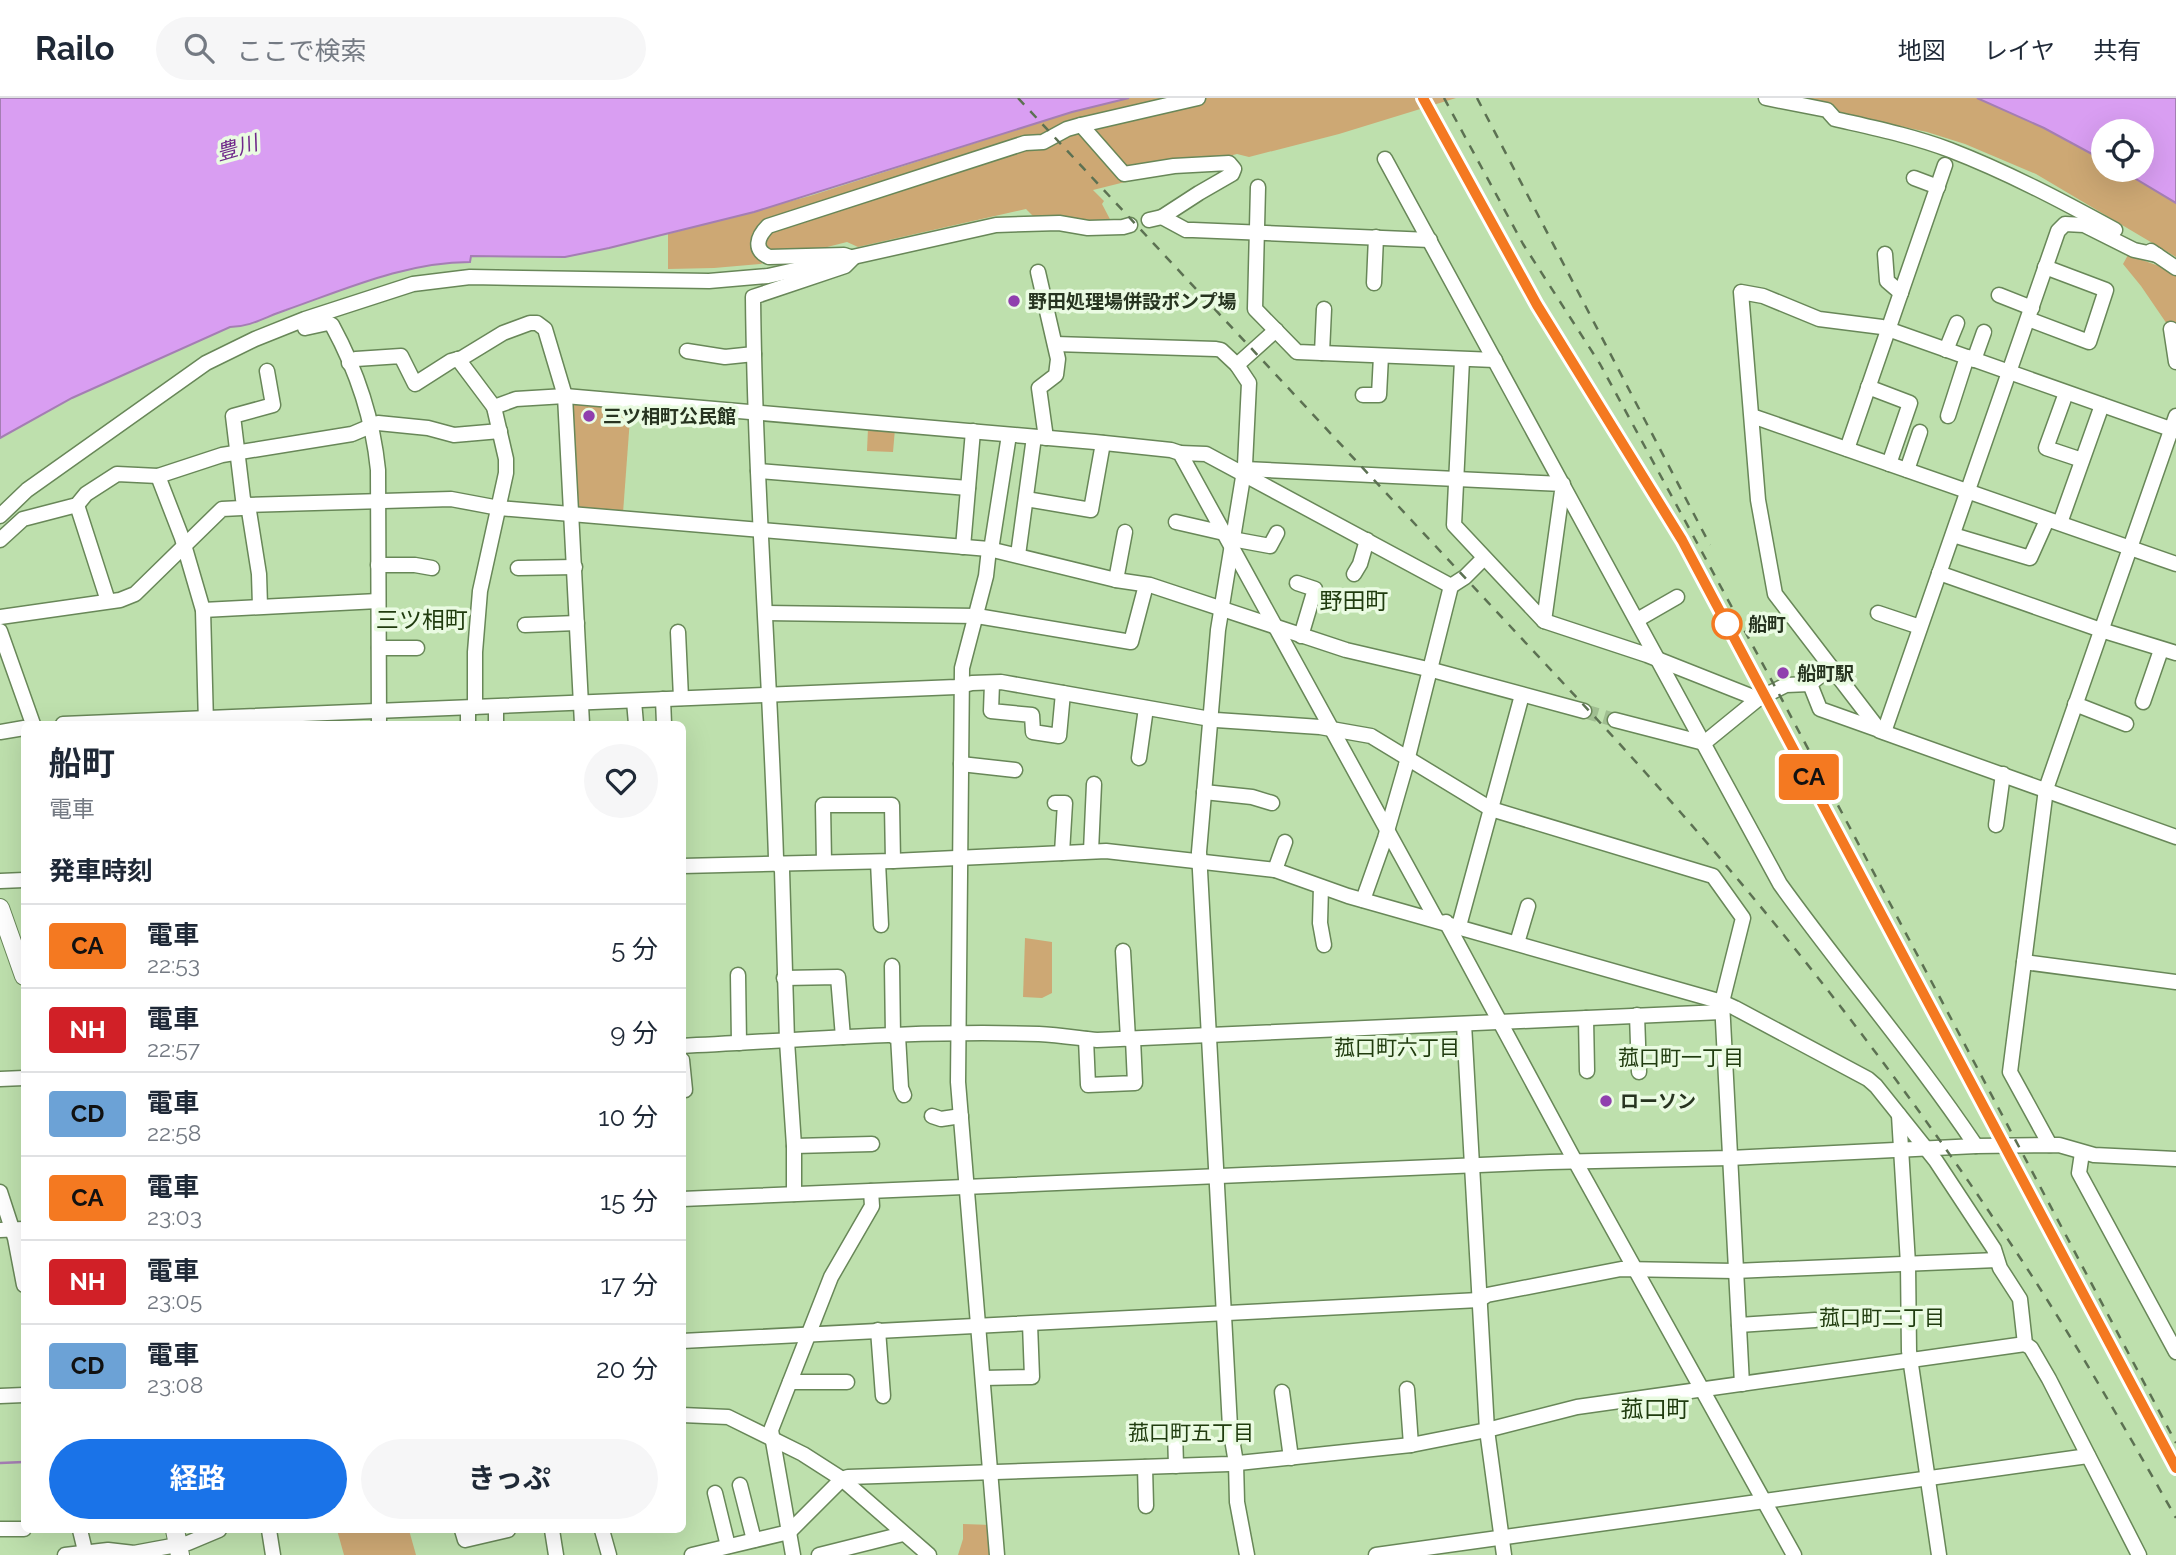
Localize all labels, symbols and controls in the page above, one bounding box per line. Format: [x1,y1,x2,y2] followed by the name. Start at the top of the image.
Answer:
[156,17,646,80] search box
[35,29,114,68] text: Railo
[180,29,218,67] icon: search
[236,36,366,66] text: ここで検索
[1898,36,1946,65] text: 地図
[1984,36,2055,65] text: レイヤ
[2093,36,2141,65] text: 共有
[2091,119,2154,182] map controls
[2091,119,2154,182] button: locate
[213,129,262,165] water label: 豊川
[1028,290,1236,312] place label: 野田処理場併設ポンプ場
[1006,293,1022,309] marker: 野田処理場併設ポンプ場
[603,405,736,427] place label: 三ツ相町公民館
[581,408,597,424] marker: 三ツ相町公民館
[1320,587,1389,614] district label: 野田町
[376,606,468,633] district label: 三ツ相町
[1712,609,1742,639] marker: 船町
[1748,613,1786,635] place label: 船町
[1797,662,1854,684] place label: 船町駅
[1775,665,1791,681] marker: 船町駅
[49,744,115,783] text: 船町
[584,744,658,818] button: heart
[1778,754,1840,800] line badge: CA
[1793,762,1825,791] text: CA
[49,795,95,822] text: 電車
[49,856,153,886] text: 発車時刻
[147,920,199,950] text: 電車
[71,931,104,960] text: CA
[611,934,658,964] text: 5 分
[147,951,200,978] text: 22:53
[147,1004,199,1034] text: 電車
[69,1015,106,1044] text: NH
[610,1018,658,1048] text: 9 分
[147,1035,200,1062] text: 22:57
[1334,1035,1460,1060] district label: 菰口町六丁目
[1618,1045,1744,1070] district label: 菰口町一丁目
[147,1088,199,1118] text: 電車
[1620,1090,1696,1112] place label: ローソン
[1598,1093,1614,1109] marker: ローソン
[71,1099,104,1128] text: CD
[598,1102,658,1132] text: 10 分
[147,1119,201,1146] text: 22:58
[147,1172,199,1202] text: 電車
[71,1183,104,1212] text: CA
[600,1186,658,1216] text: 15 分
[147,1203,202,1230] text: 23:03
[147,1256,199,1286] text: 電車
[69,1267,106,1296] text: NH
[600,1270,658,1300] text: 17 分
[147,1287,202,1314] text: 23:05
[1819,1305,1945,1330] district label: 菰口町二丁目
[147,1340,199,1370] text: 電車
[71,1351,104,1380] text: CD
[596,1354,658,1384] text: 20 分
[147,1371,203,1398] text: 23:08
[1621,1395,1690,1422] district label: 菰口町
[1128,1420,1254,1445] district label: 菰口町五丁目
[49,1439,347,1519] button: 経路
[361,1439,658,1519] button: きっぷ

